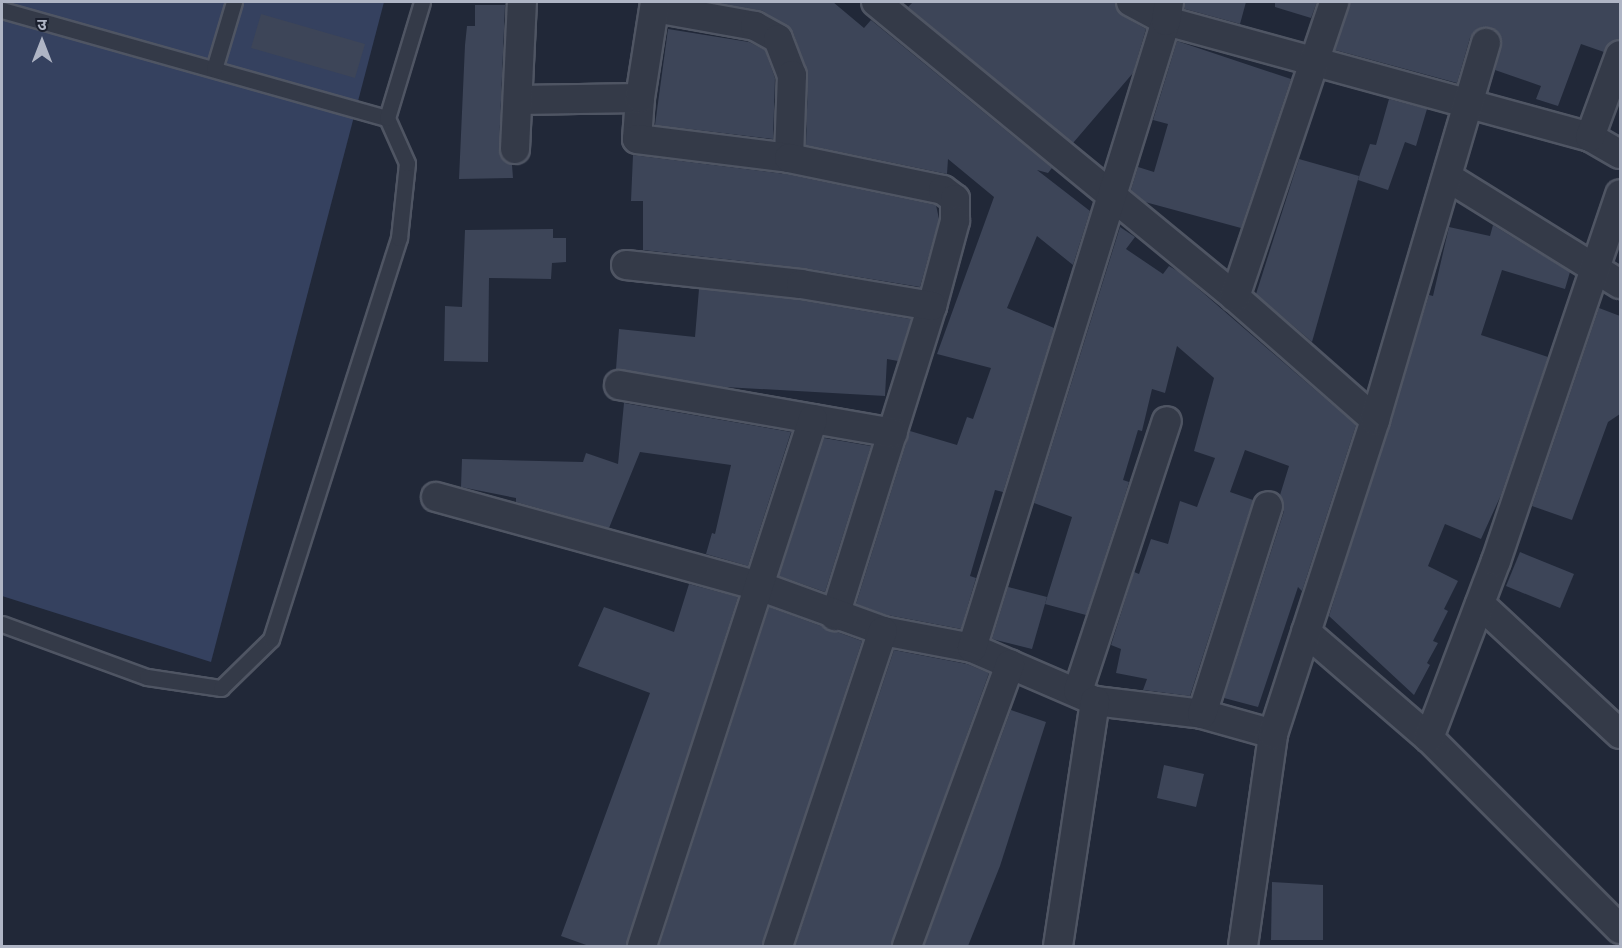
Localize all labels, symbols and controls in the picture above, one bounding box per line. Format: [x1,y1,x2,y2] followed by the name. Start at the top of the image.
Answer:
[12,12,72,72] north arrow
[37,14,47,34] text: उ

